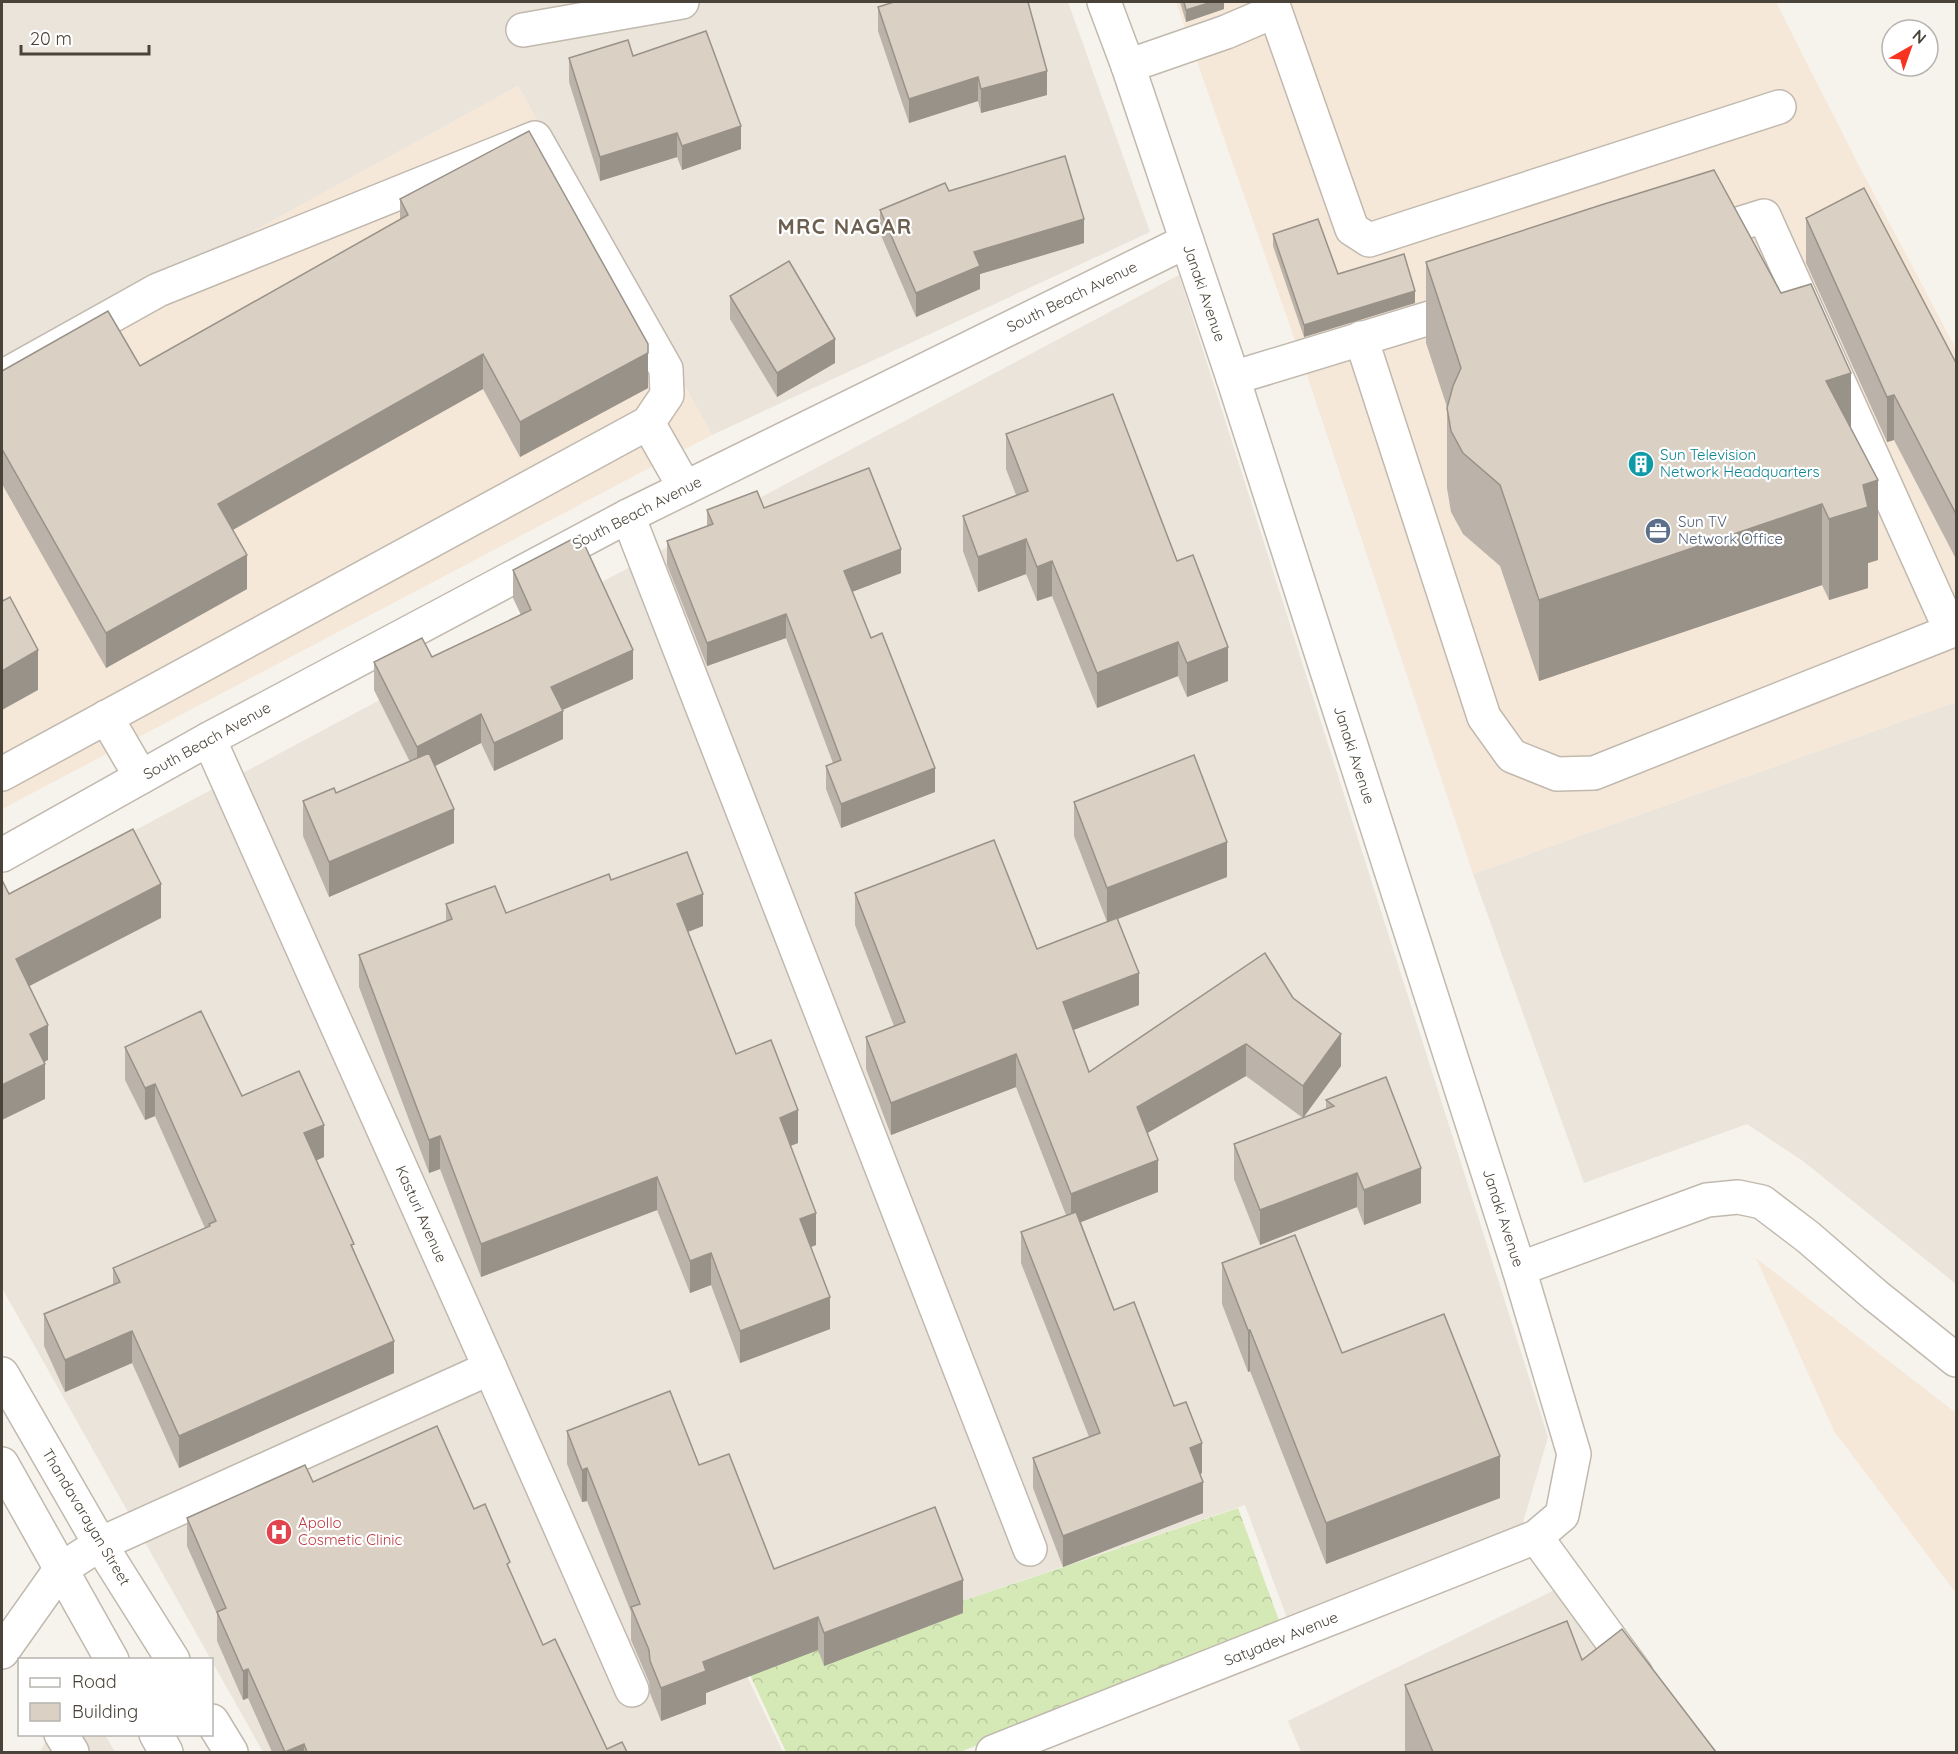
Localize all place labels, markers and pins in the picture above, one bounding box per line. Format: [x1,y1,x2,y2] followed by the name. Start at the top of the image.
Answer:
[1660,445,1820,481] place label: Sun Television Network Headquarters
[1626,449,1656,479] building icon: Sun Television Network Headquarters
[1678,512,1783,548] place label: Sun TV Network Office
[1643,516,1673,546] office icon: Sun TV Network Office
[298,1513,403,1549] place label: Apollo Cosmetic Clinic
[264,1517,294,1547] hospital icon: Apollo Cosmetic Clinic

